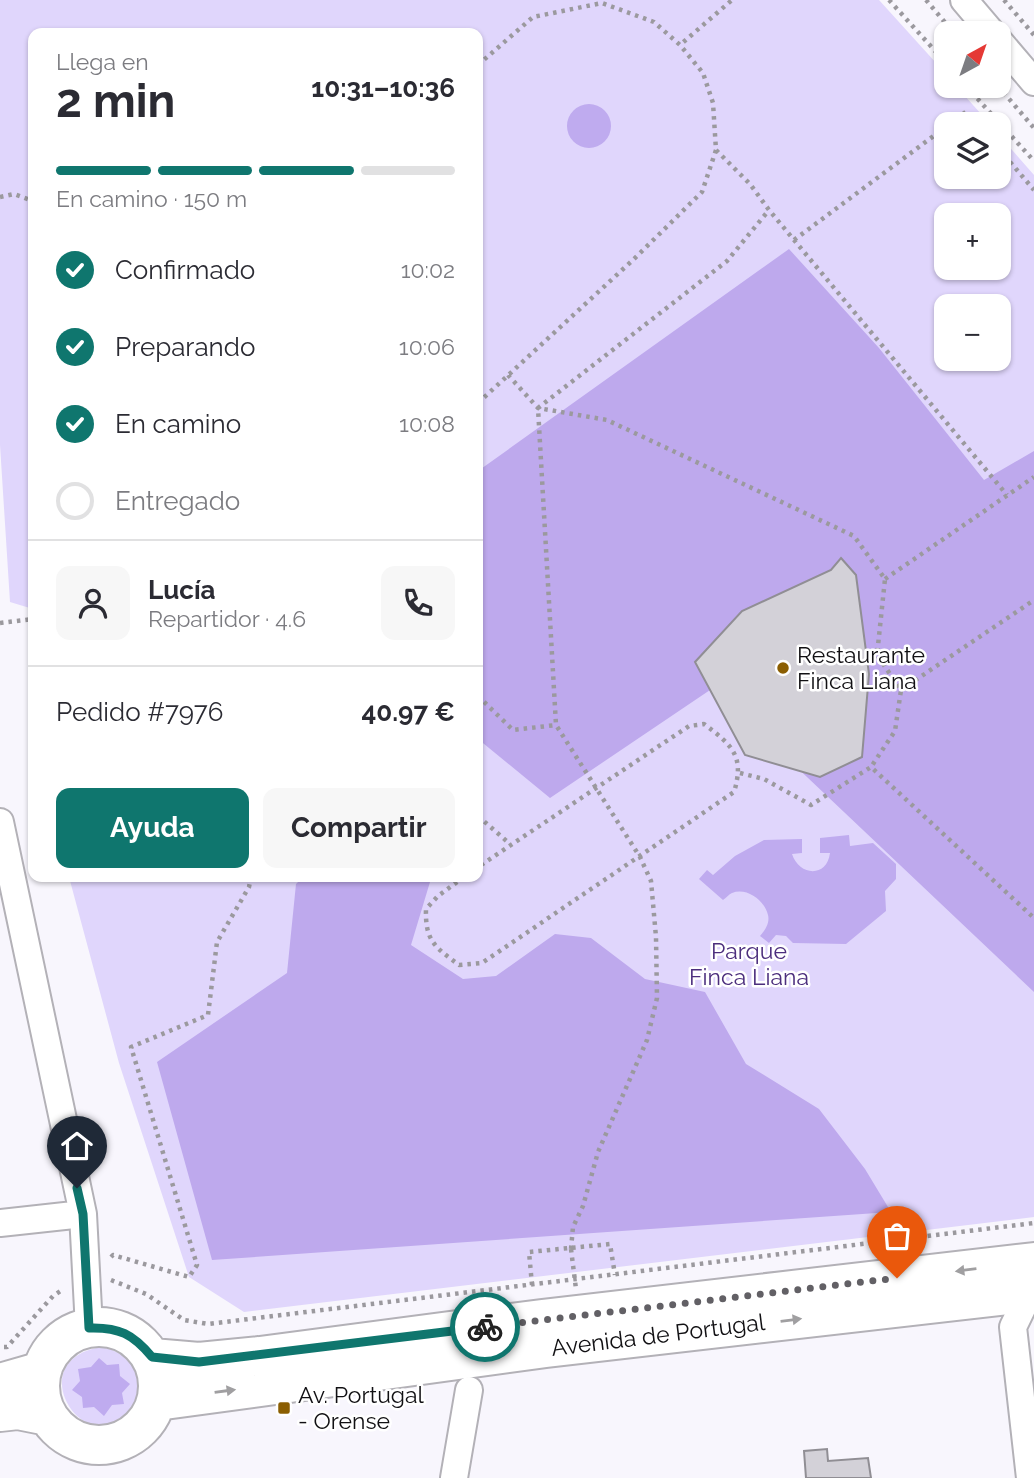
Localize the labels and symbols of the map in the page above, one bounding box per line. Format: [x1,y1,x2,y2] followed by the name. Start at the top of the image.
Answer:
[934,21,1012,98] north arrow
[797,641,925,694] place label: Restaurante Finca Liana
[775,660,791,676] marker: Restaurante Finca Liana
[689,937,809,990] park label: Parque Finca Liana
[47,1116,107,1188] pin
[867,1206,927,1278] pin
[955,1265,977,1276] one-way arrow
[450,1292,520,1362] courier
[550,1308,767,1361] street label: Avenida de Portugal
[780,1314,802,1325] one-way arrow
[298,1381,425,1434] place label: Av. Portugal - Orense
[214,1385,236,1396] one-way arrow
[276,1400,292,1416] marker: Av. Portugal - Orense

